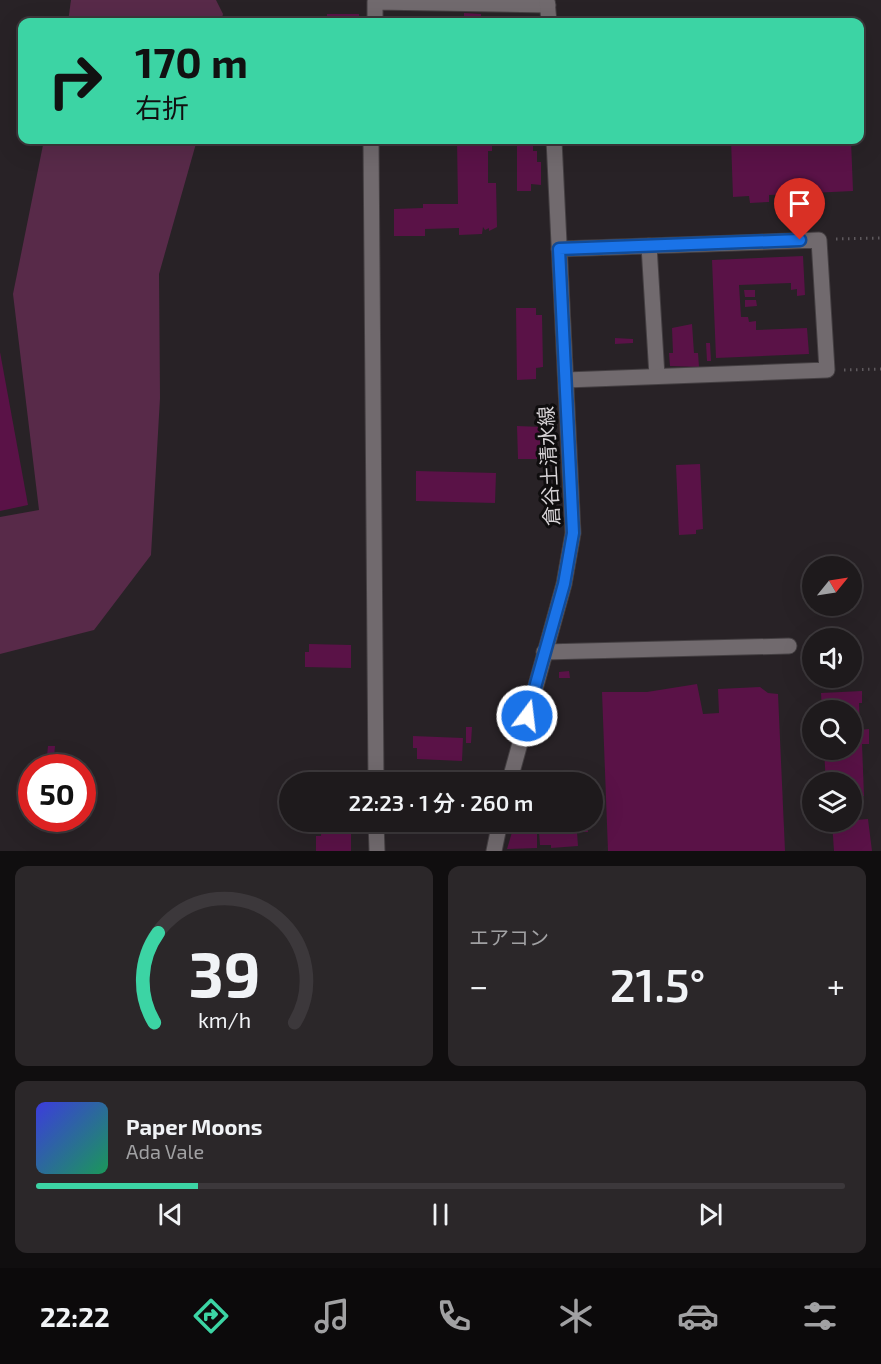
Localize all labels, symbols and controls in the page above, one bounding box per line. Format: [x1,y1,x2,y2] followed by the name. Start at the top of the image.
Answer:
[135,36,248,86] text: 170 m
[36,42,114,120] icon: right
[135,91,189,123] text: 右折
[774,178,825,240] pin
[783,187,816,220] icon: arrive
[533,405,563,527] street label: 倉谷土清水線
[802,556,862,616] north arrow
[802,556,862,832] map controls
[802,628,862,688] button: sound
[495,684,559,748] position arrow
[802,700,862,760] button: search
[18,754,96,832] speed limit sign: 50
[802,772,862,832] button: layers
[349,789,533,815] text: 22:23 · 1 分 · 260 m
[469,925,549,949] text: エアコン
[188,935,260,1010] text: 39
[610,957,705,1011] text: 21.5°
[469,965,488,1005] text: −
[827,965,845,1005] text: +
[197,1007,251,1032] text: km/h
[126,1113,262,1139] text: Paper Moons
[126,1139,204,1163] text: Ada Vale
[154,1198,187,1231] icon: previous
[424,1198,457,1231] icon: pause
[694,1198,727,1231] icon: next
[190,1295,232,1337] icon: directions
[311,1295,353,1337] icon: music
[433,1295,475,1337] icon: phone
[555,1295,597,1337] icon: climate
[677,1295,719,1337] icon: car
[799,1295,841,1337] icon: filters
[40,1300,110,1332] text: 22:22

